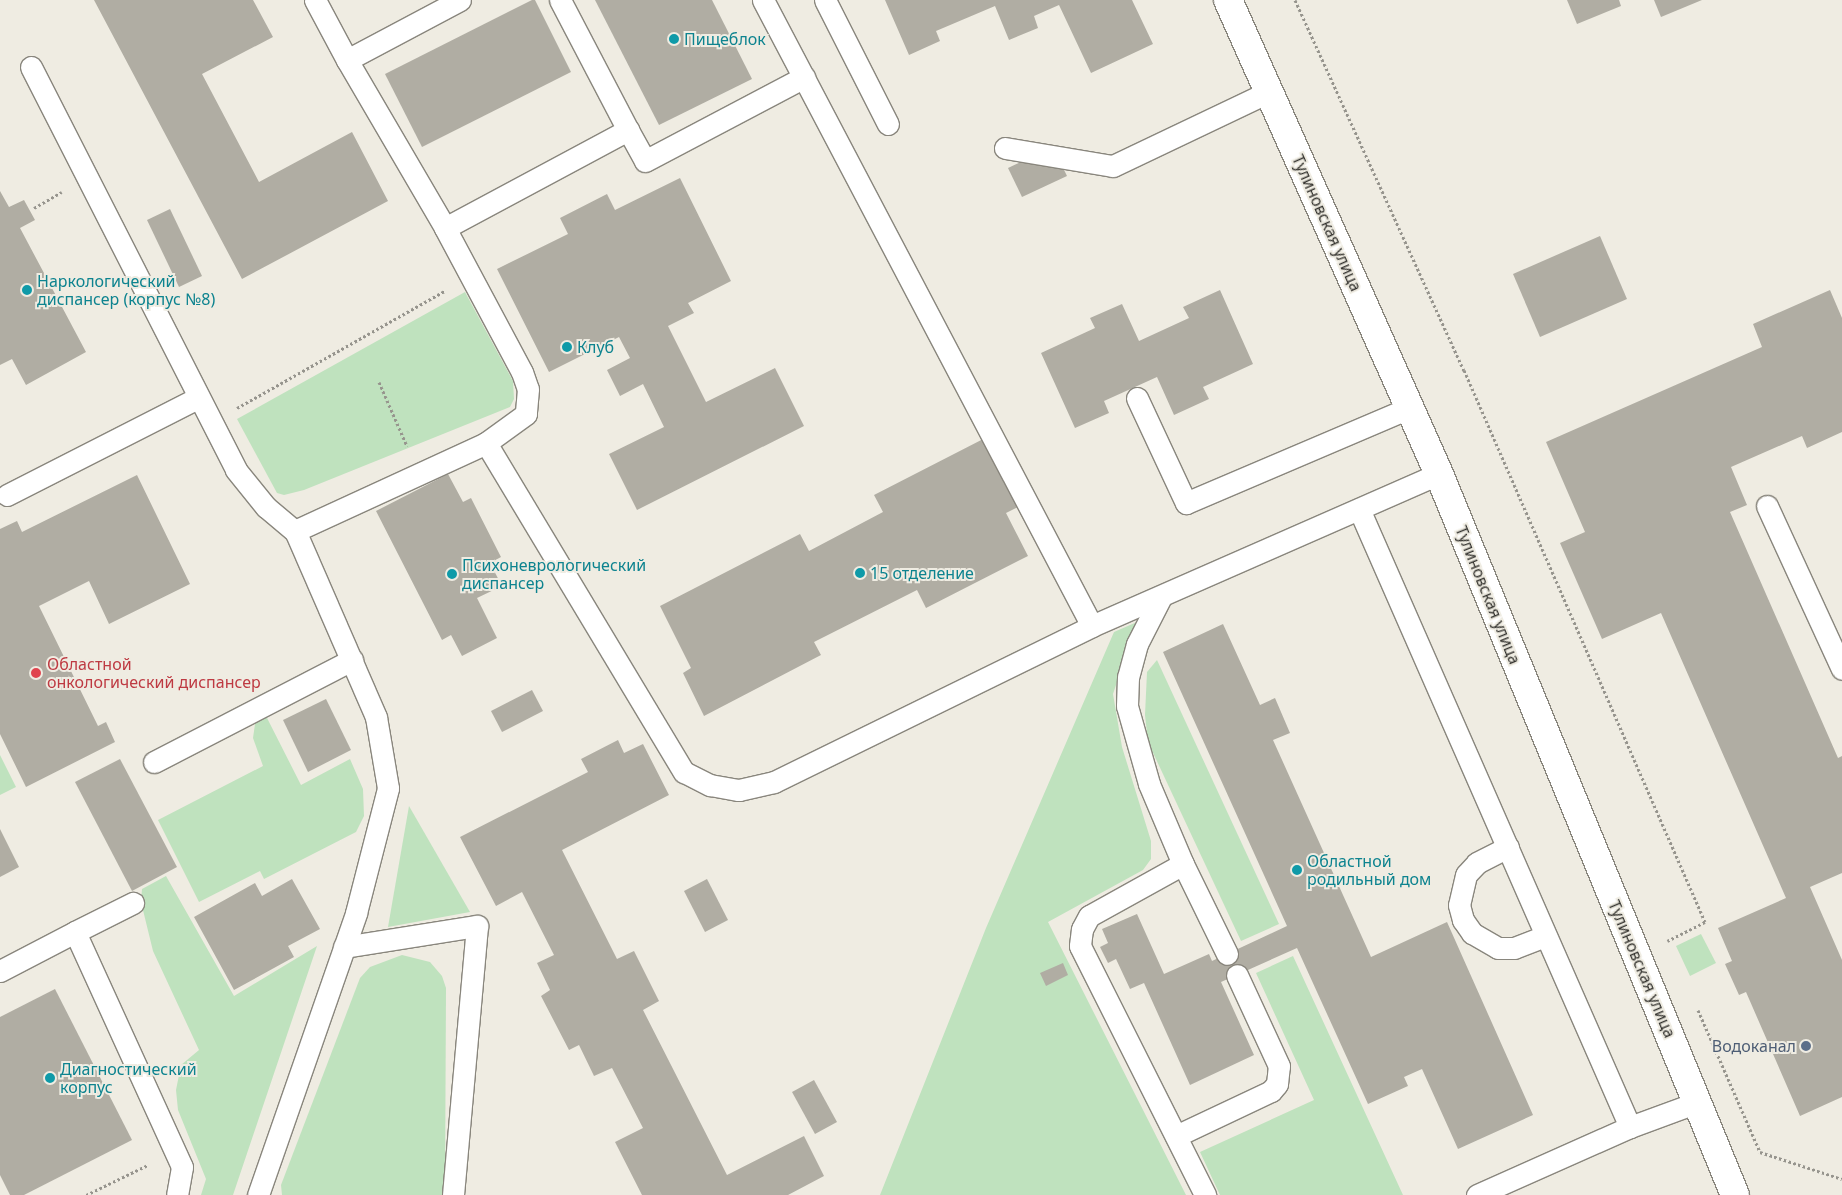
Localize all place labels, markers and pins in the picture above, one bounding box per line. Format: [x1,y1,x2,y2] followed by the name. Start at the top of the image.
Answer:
[684,29,766,49] place label: Пищеблок
[668,33,680,45] marker: Пищеблок
[37,271,215,309] place label: Наркологический диспансер (корпус №8)
[21,284,33,296] marker: Наркологический диспансер (корпус №8)
[577,337,614,357] place label: Клуб
[561,341,573,353] marker: Клуб
[462,555,646,593] place label: Психоневрологический диспансер
[870,563,974,583] place label: 15 отделение
[854,567,866,579] marker: 15 отделение
[446,568,458,580] marker: Психоневрологический диспансер
[47,654,261,692] place label: Областной онкологический диспансер
[29,666,43,680] marker: Областной онкологический диспансер
[1307,851,1431,889] place label: Областной родильный дом
[1291,864,1303,876] marker: Областной родильный дом
[1712,1036,1796,1056] place label: Водоканал
[1800,1040,1812,1052] marker: Водоканал
[60,1059,197,1097] place label: Диагностический корпус
[44,1072,56,1084] marker: Диагностический корпус

